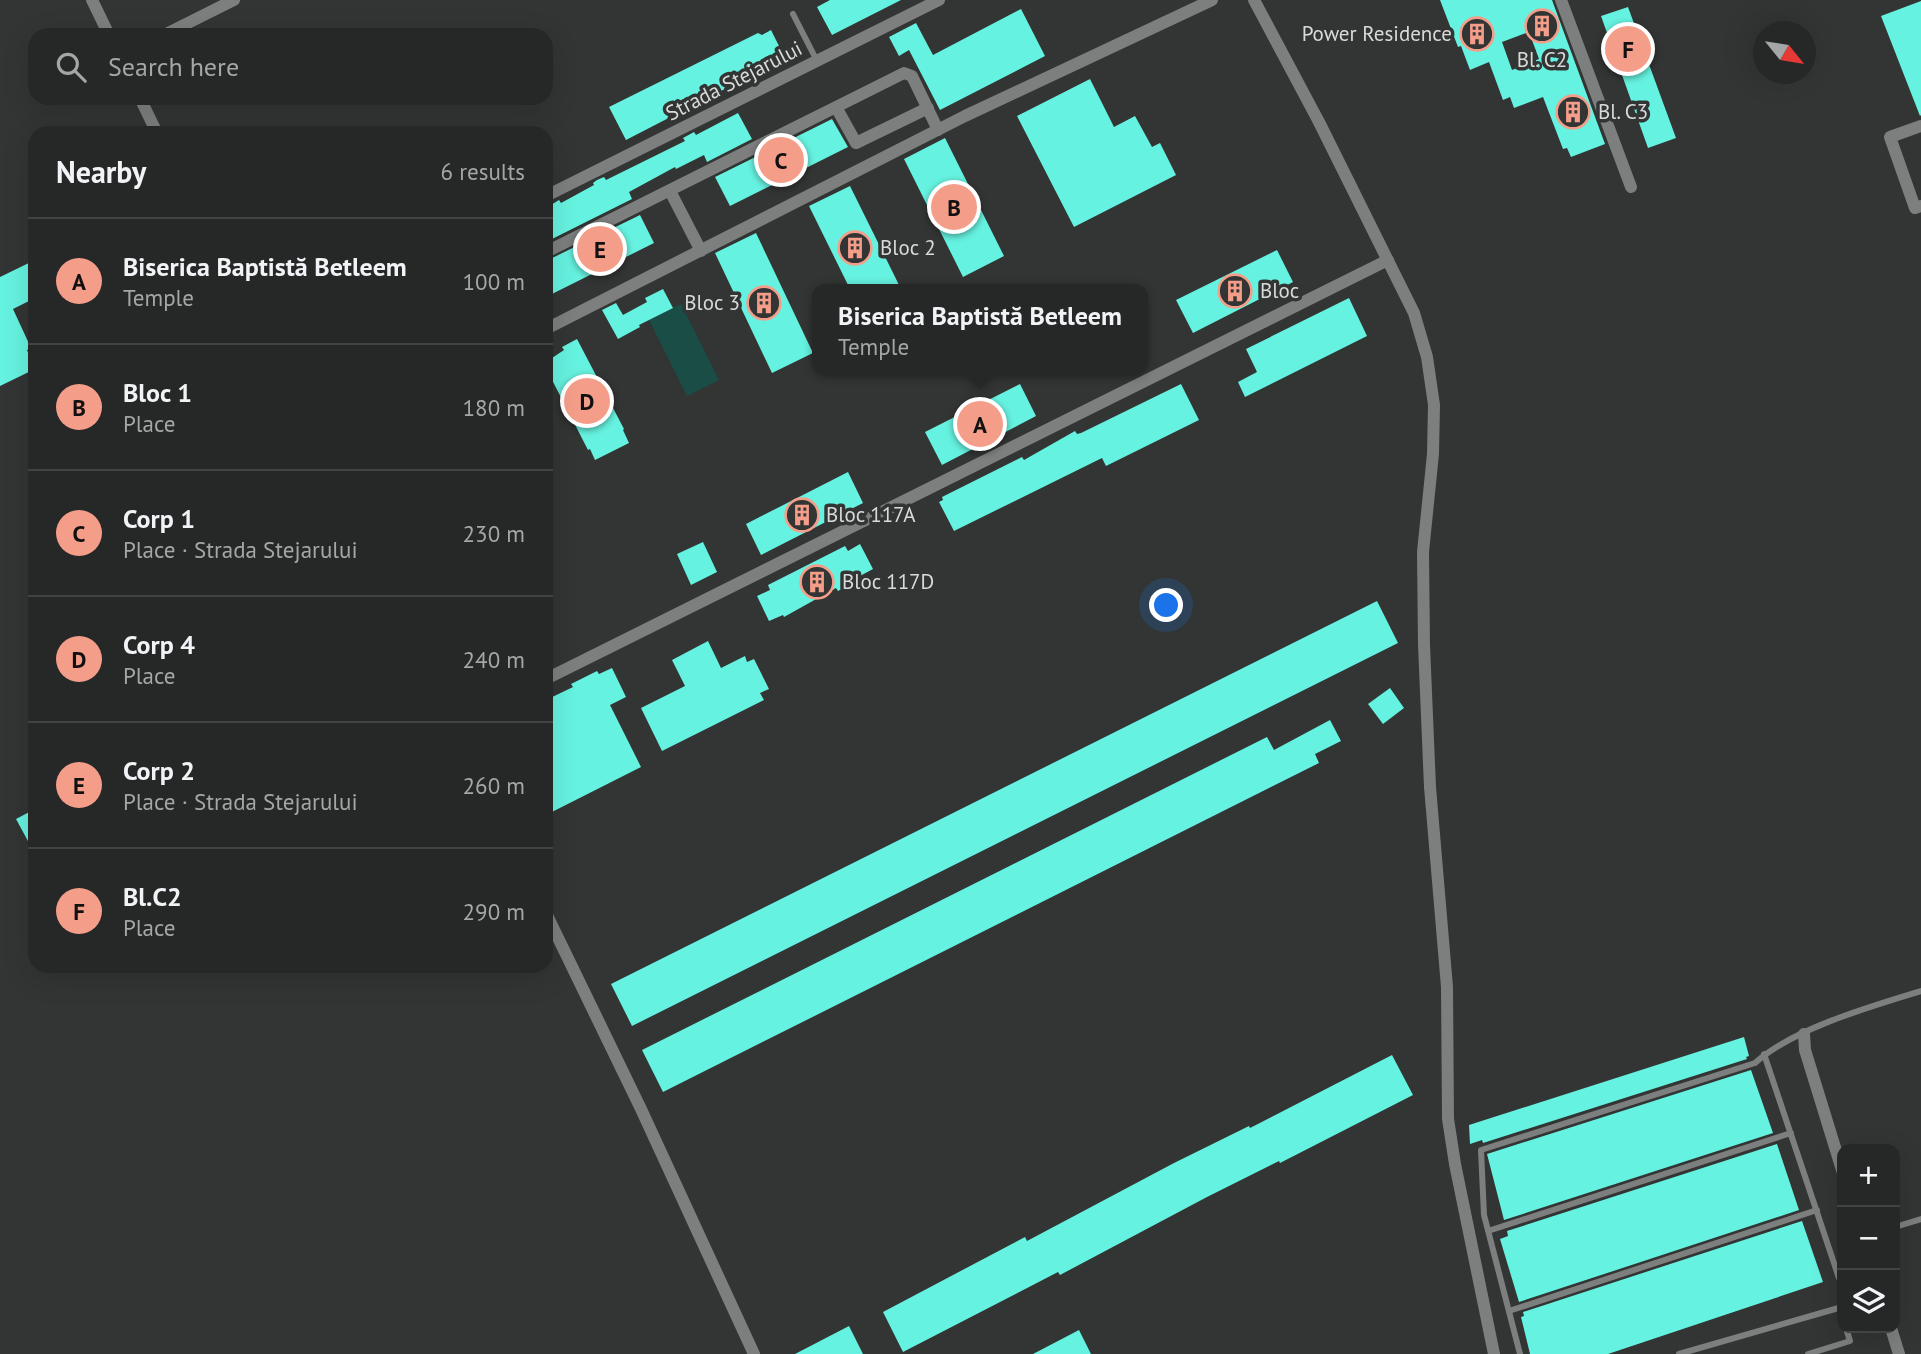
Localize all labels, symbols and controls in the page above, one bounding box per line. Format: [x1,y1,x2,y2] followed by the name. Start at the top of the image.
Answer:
[1523,7,1561,45] building icon: Bl. C2
[1458,15,1496,53] building icon: Power Residence
[1302,20,1452,47] place label: Power Residence
[1753,21,1816,84] north arrow
[1605,23,1651,75] pin: F
[28,28,553,105] search box
[661,35,806,127] street label: Strada Stejarului
[1517,46,1567,73] place label: Bl. C2
[52,48,90,86] icon: search
[108,50,239,83] text: Search here
[1554,93,1592,131] building icon: Bl. C3
[1598,98,1648,125] place label: Bl. C3
[758,134,804,186] pin: C
[56,152,146,191] text: Nearby
[441,157,525,186] text: 6 results
[931,181,977,233] pin: B
[577,223,623,275] pin: E
[836,229,874,267] building icon: Bloc 2
[880,234,936,261] place label: Bloc 2
[123,250,407,283] text: Biserica Baptistă Betleem
[72,267,86,296] text: A
[463,267,525,296] text: 100 m
[1216,272,1254,310] building icon: Bloc
[1260,277,1299,304] place label: Bloc
[123,283,194,312] text: Temple
[745,284,783,322] building icon: Bloc 3
[812,284,1148,375] popup
[684,289,740,316] place label: Bloc 3
[838,299,1122,332] text: Biserica Baptistă Betleem
[838,332,909,361] text: Temple
[564,375,610,427] pin: D
[123,376,192,409] text: Bloc 1
[72,393,86,422] text: B
[463,393,525,422] text: 180 m
[957,398,1003,450] pin: A
[123,409,176,438] text: Place
[783,496,821,534] building icon: Bloc 117A
[826,501,916,528] place label: Bloc 117A
[123,502,195,535] text: Corp 1
[73,519,85,548] text: C
[463,519,525,548] text: 230 m
[123,535,358,564] text: Place · Strada Stejarului
[798,563,836,601] building icon: Bloc 117D
[842,568,934,595] place label: Bloc 117D
[1149,588,1183,622] your location
[123,628,195,661] text: Corp 4
[72,645,86,674] text: D
[463,645,525,674] text: 240 m
[123,661,176,690] text: Place
[123,754,195,787] text: Corp 2
[73,771,85,800] text: E
[463,771,525,800] text: 260 m
[123,787,358,816] text: Place · Strada Stejarului
[123,880,182,913] text: Bl.C2
[73,897,85,926] text: F
[463,897,525,926] text: 290 m
[123,913,176,942] text: Place
[1837,1144,1900,1333] map controls
[1837,1144,1900,1207] button: +
[1837,1207,1900,1270] button: −
[1837,1270,1900,1333] button: layers

